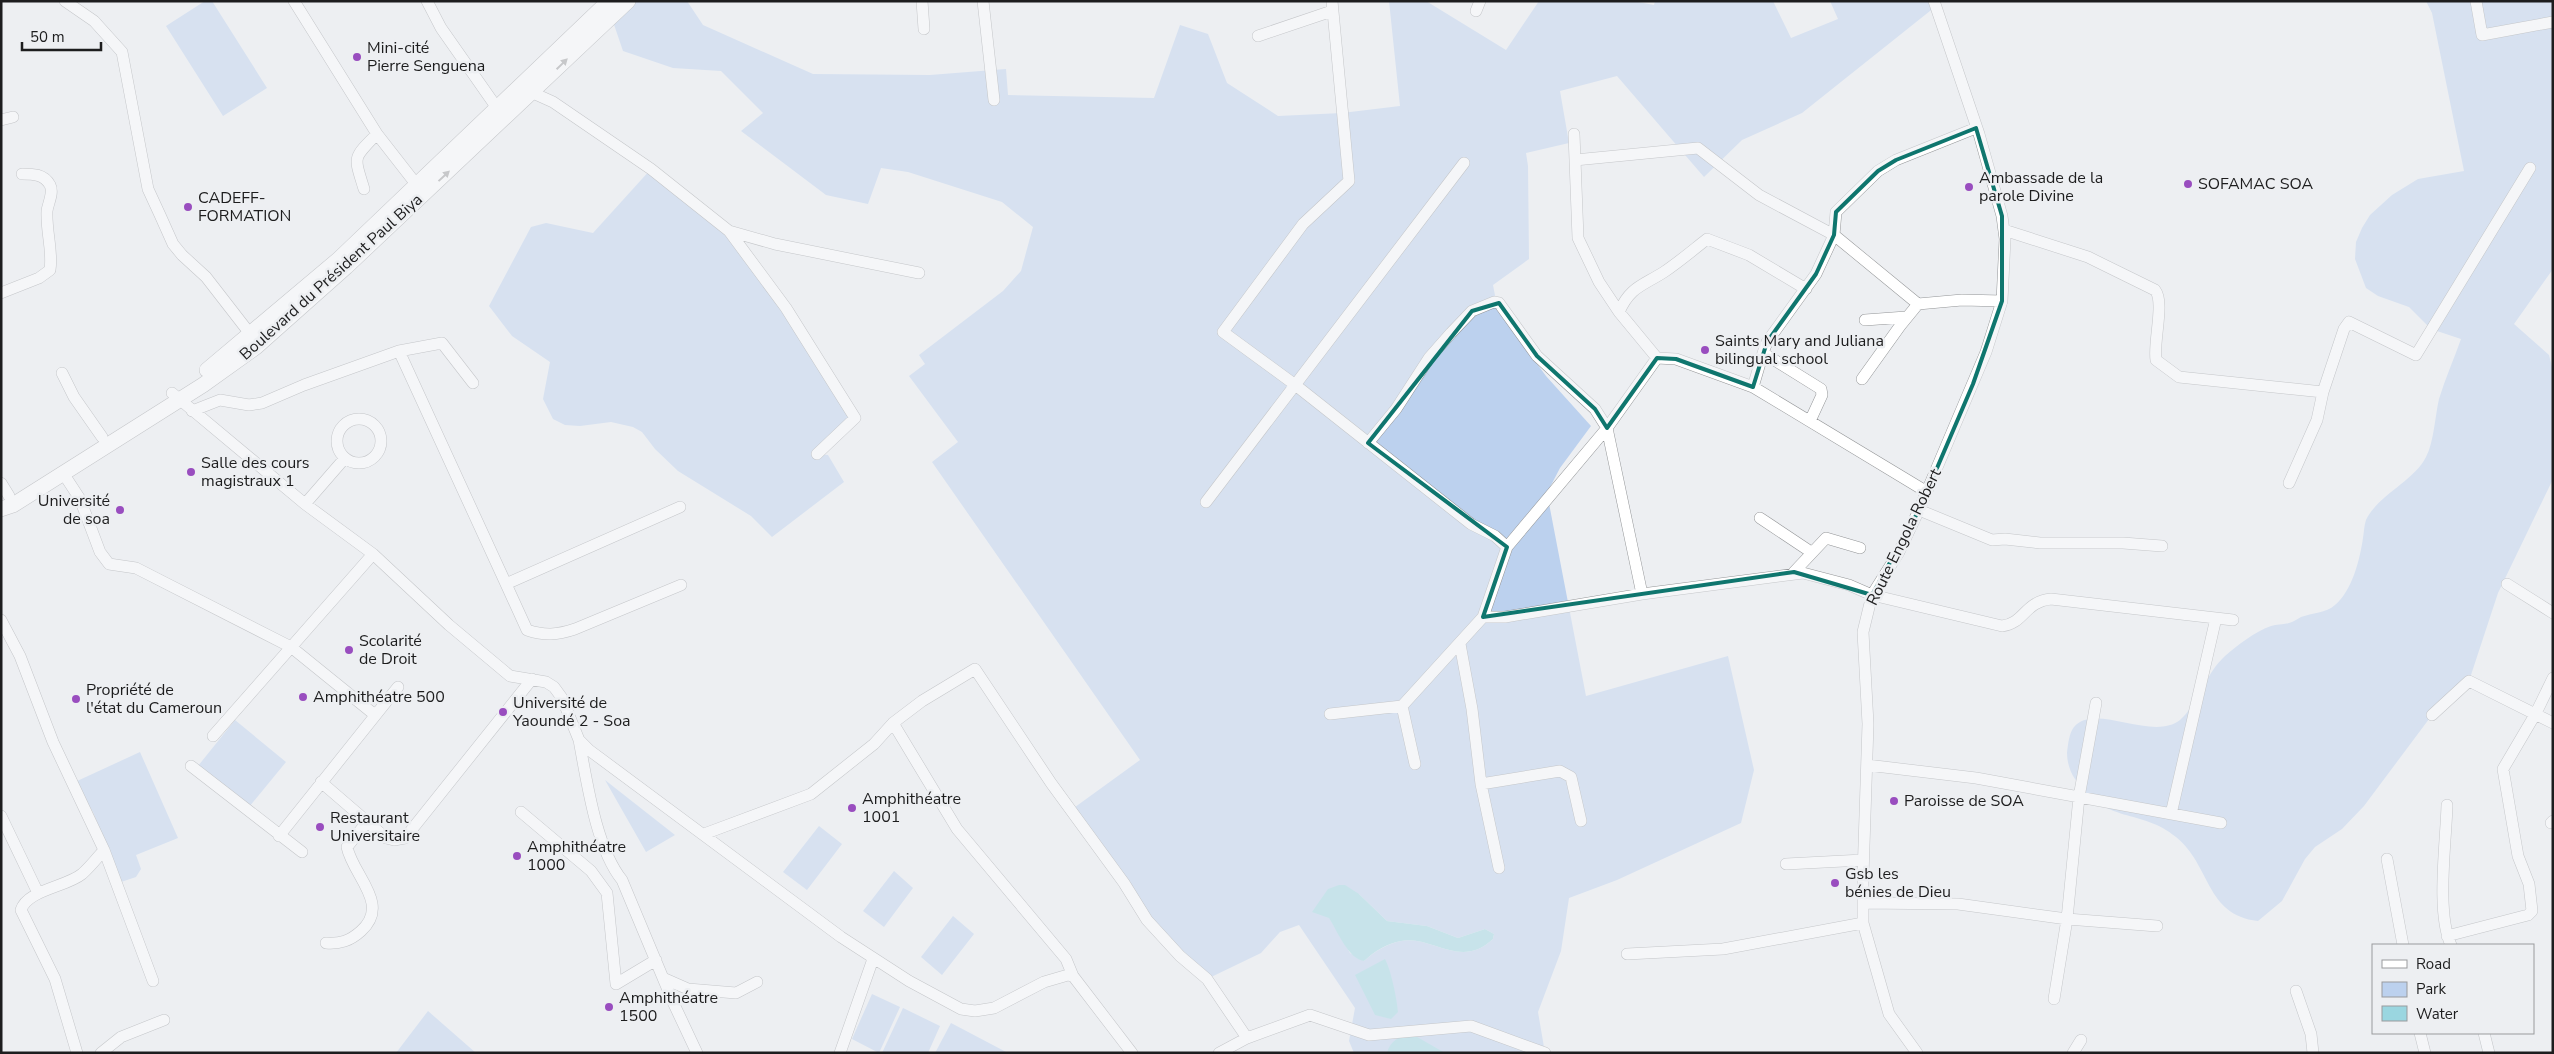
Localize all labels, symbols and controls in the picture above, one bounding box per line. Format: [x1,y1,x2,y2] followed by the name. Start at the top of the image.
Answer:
[22,20,101,52] scale bar
[30,27,65,47] text: 50 m
[367,37,485,77] place label: Mini-cité Pierre Senguena
[351,51,363,63] marker: Mini-cité Pierre Senguena
[556,59,568,71] one-way arrow
[1979,167,2103,207] place label: Ambassade de la parole Divine
[437,170,449,182] one-way arrow
[2198,173,2314,195] place label: SOFAMAC SOA
[2182,178,2194,190] marker: SOFAMAC SOA
[1963,181,1975,193] marker: Ambassade de la parole Divine
[198,187,291,227] place label: CADEFF- FORMATION
[235,189,427,365] street label: Boulevard du Président Paul Biya
[182,201,194,213] marker: CADEFF- FORMATION
[1715,330,1884,370] place label: Saints Mary and Juliana bilingual school
[1699,344,1711,356] marker: Saints Mary and Juliana bilingual school
[201,452,309,492] place label: Salle des cours magistraux 1
[1861,465,1947,609] street label: Route Engola Robert
[185,466,197,478] marker: Salle des cours magistraux 1
[38,490,110,530] place label: Université de soa
[114,504,126,516] marker: Université de soa
[359,630,422,670] place label: Scolarité de Droit
[343,644,355,656] marker: Scolarité de Droit
[86,679,222,719] place label: Propriété de l'état du Cameroun
[313,686,445,708] place label: Amphithéatre 500
[297,691,309,703] marker: Amphithéatre 500
[512,692,631,732] place label: Université de Yaoundé 2 - Soa
[70,693,82,705] marker: Propriété de l'état du Cameroun
[497,706,509,718] marker: Université de Yaoundé 2 - Soa
[862,788,961,828] place label: Amphithéatre 1001
[1904,790,2024,812] place label: Paroisse de SOA
[1888,795,1900,807] marker: Paroisse de SOA
[846,802,858,814] marker: Amphithéatre 1001
[330,807,420,847] place label: Restaurant Universitaire
[314,821,326,833] marker: Restaurant Universitaire
[527,836,626,876] place label: Amphithéatre 1000
[511,850,523,862] marker: Amphithéatre 1000
[1845,863,1951,903] place label: Gsb les bénies de Dieu
[1829,877,1841,889] marker: Gsb les bénies de Dieu
[2372,944,2534,1034] legend
[2416,954,2451,974] text: Road
[2416,979,2446,999] text: Park
[619,987,718,1027] place label: Amphithéatre 1500
[603,1001,615,1013] marker: Amphithéatre 1500
[2416,1004,2459,1024] text: Water

